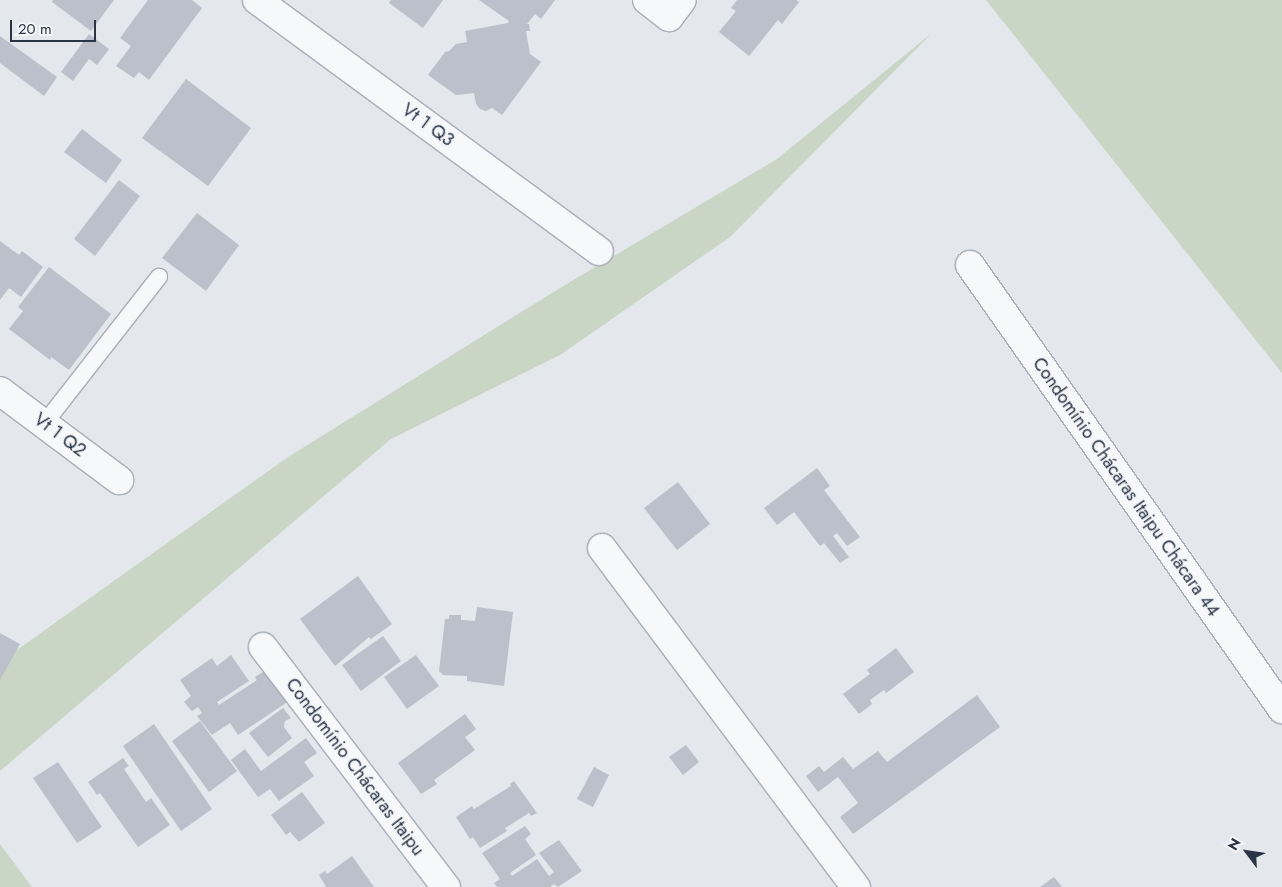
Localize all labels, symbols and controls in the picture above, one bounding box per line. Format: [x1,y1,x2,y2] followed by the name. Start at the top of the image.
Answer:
[12,10,99,42] scale bar
[18,18,52,40] text: 20 m
[398,99,458,151] street label: Vt 1 Q3
[1028,353,1224,621] street label: Condomínio Chácaras Itaipu Chácara 44
[30,408,90,462] street label: Vt 1 Q2
[281,674,429,860] street label: Condomínio Chácaras Itaipu
[1222,827,1272,877] north arrow
[1223,834,1246,854] text: N

